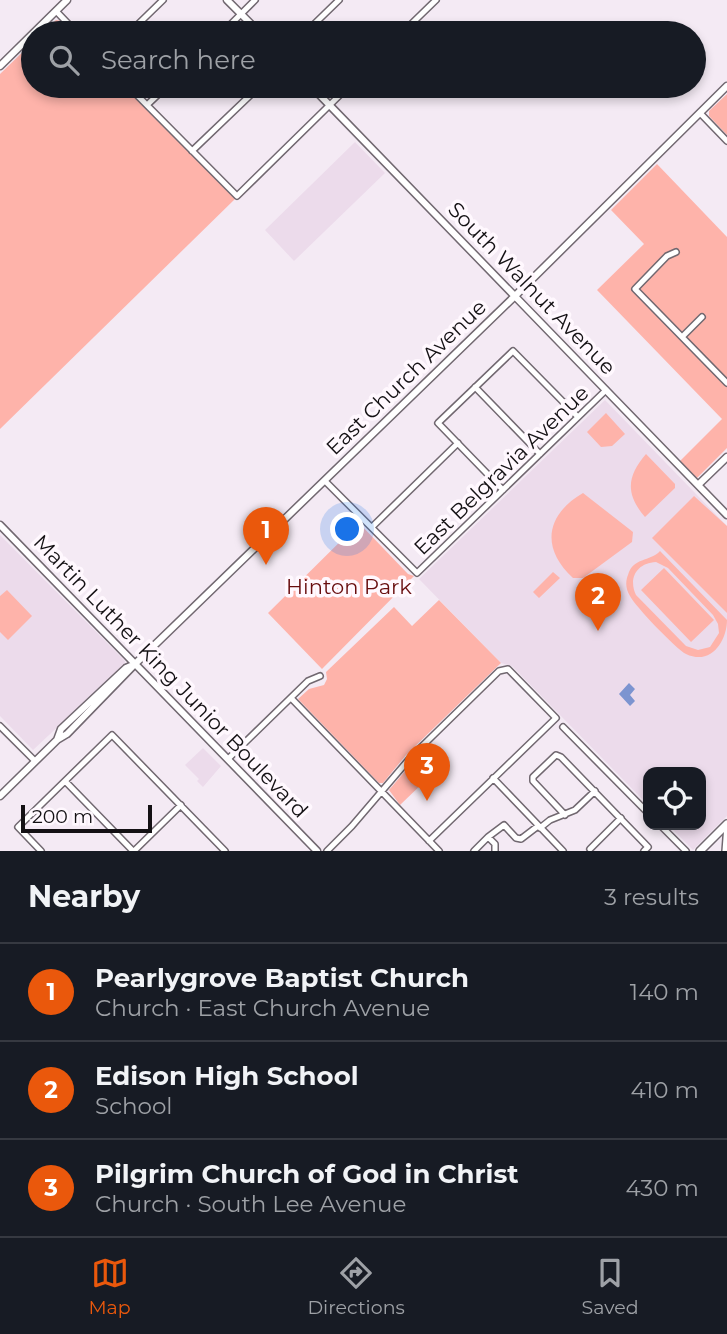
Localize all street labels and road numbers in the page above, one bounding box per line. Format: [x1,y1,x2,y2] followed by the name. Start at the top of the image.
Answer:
[443,197,621,379] street label: South Walnut Avenue
[321,294,491,460] street label: East Church Avenue
[409,380,593,560] street label: East Belgravia Avenue
[29,529,313,823] street label: Martin Luther King Junior Boulevard

